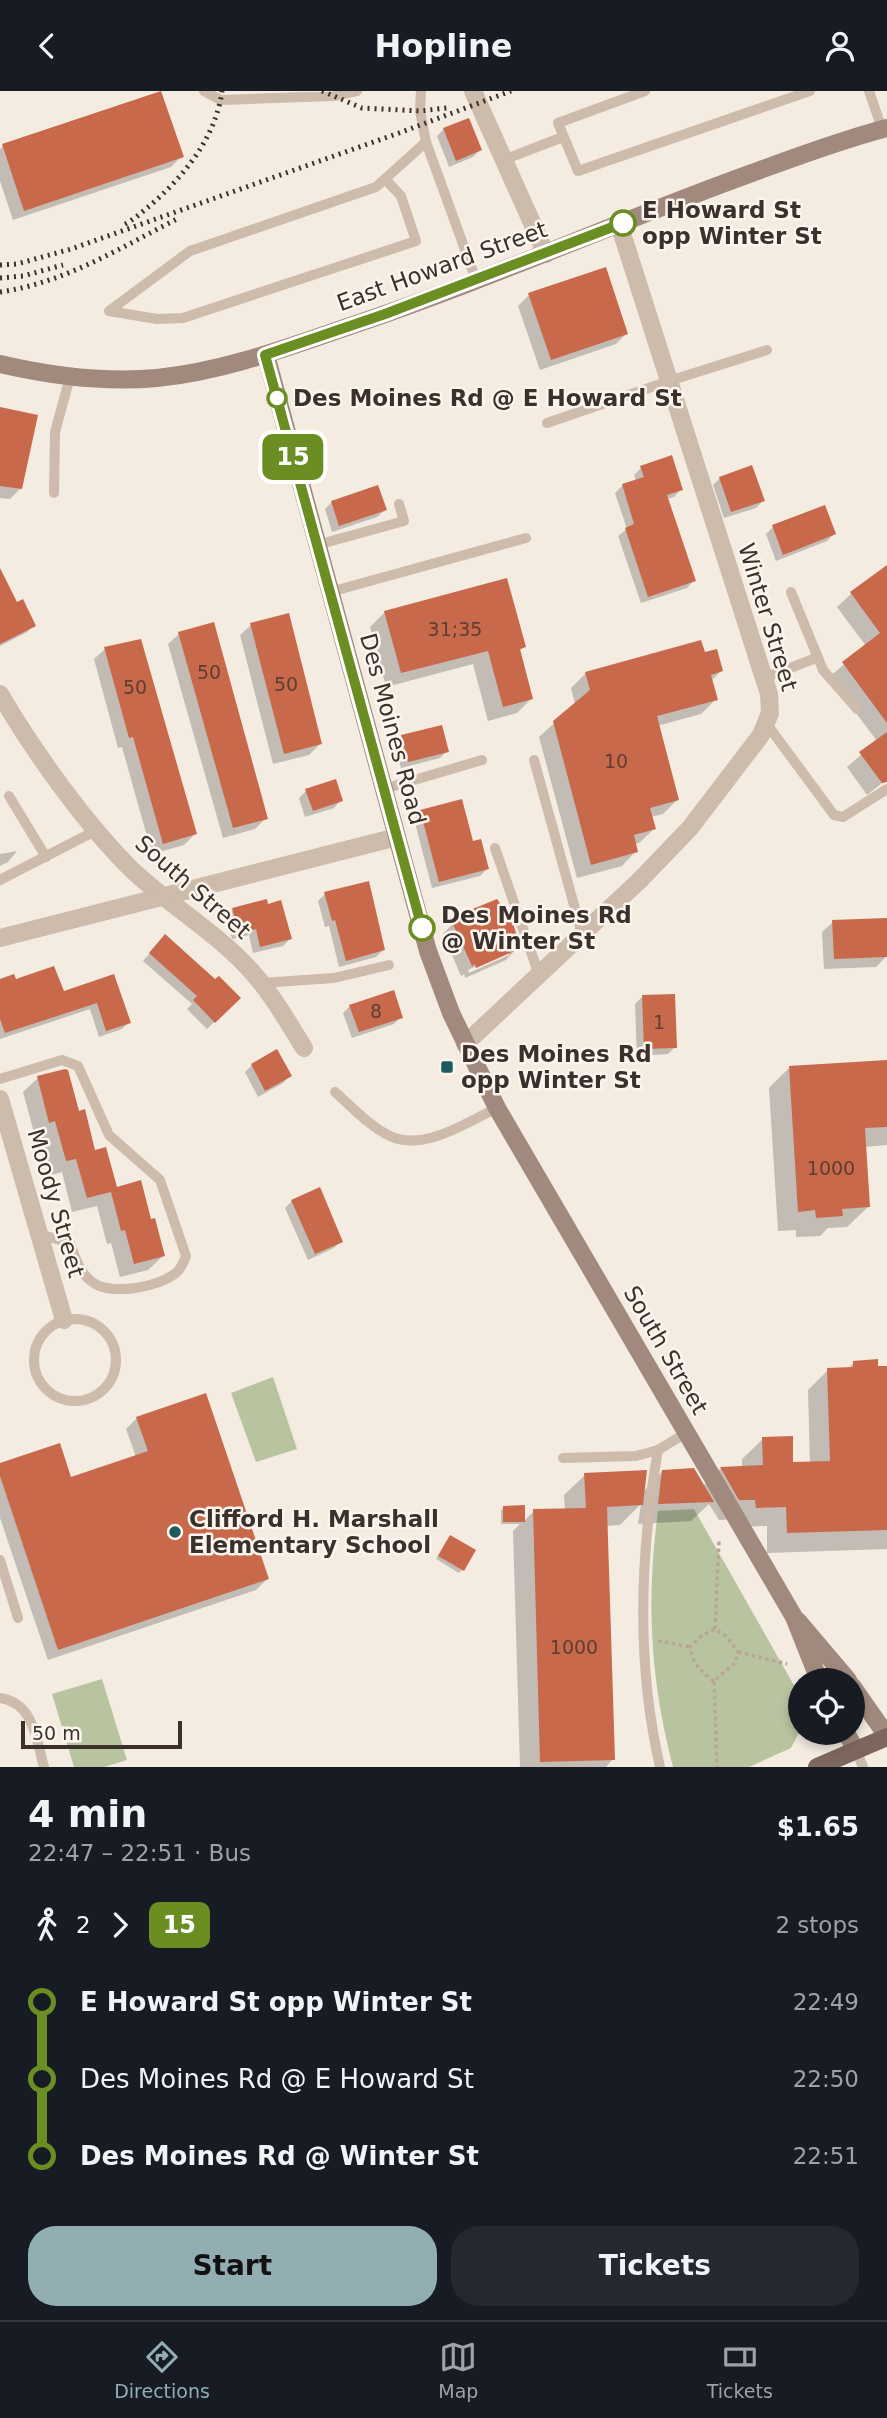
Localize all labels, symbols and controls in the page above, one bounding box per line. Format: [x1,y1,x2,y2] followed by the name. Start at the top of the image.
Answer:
[28,27,66,65] icon: back
[374,27,513,65] text: Hopline
[821,27,859,65] icon: person
[642,197,822,249] place label: E Howard St opp Winter St
[610,210,636,236] marker: E Howard St opp Winter St
[333,216,551,316] street label: East Howard Street
[293,385,682,411] place label: Des Moines Rd @ E Howard St
[267,388,287,408] marker: Des Moines Rd @ E Howard St
[262,434,324,480] line badge: 15
[276,443,310,471] text: 15
[733,540,803,694] street label: Winter Street
[428,618,482,640] house number: 31;35
[355,630,431,828] street label: Des Moines Road
[197,661,221,683] house number: 50
[274,673,298,695] house number: 50
[123,676,147,698] house number: 50
[604,750,628,772] house number: 10
[130,830,256,944] street label: South Street
[441,902,632,954] place label: Des Moines Rd @ Winter St
[409,915,435,941] marker: Des Moines Rd @ Winter St
[370,1000,382,1022] house number: 8
[653,1011,665,1033] house number: 1
[461,1041,652,1093] place label: Des Moines Rd opp Winter St
[439,1059,455,1075] marker: Des Moines Rd opp Winter St
[22,1126,90,1280] street label: Moody Street
[807,1157,855,1179] house number: 1000
[619,1281,713,1419] street label: South Street
[189,1506,439,1558] place label: Clifford H. Marshall Elementary School
[167,1524,183,1540] marker: Clifford H. Marshall Elementary School
[550,1636,598,1658] house number: 1000
[788,1668,865,1745] map controls
[788,1668,865,1745] button: locate
[21,1718,182,1750] scale bar
[32,1722,81,1744] text: 50 m
[28,1792,147,1836] text: 4 min
[777,1812,859,1842] text: $1.65
[28,1840,251,1866] text: 22:47 – 22:51 · Bus
[28,1906,66,1944] icon: walk
[101,1906,139,1944] icon: forward
[163,1911,196,1939] text: 15
[76,1912,91,1938] text: 2
[775,1912,859,1938] text: 2 stops
[80,1987,472,2017] text: E Howard St opp Winter St
[793,1989,859,2015] text: 22:49
[80,2064,474,2094] text: Des Moines Rd @ E Howard St
[793,2066,859,2092] text: 22:50
[80,2141,479,2171] text: Des Moines Rd @ Winter St
[793,2143,859,2169] text: 22:51
[28,2226,437,2306] button: Start
[451,2226,859,2306] button: Tickets
[114,2338,210,2402] tab: Directions
[438,2338,478,2402] tab: Map
[707,2338,773,2402] tab: Tickets

